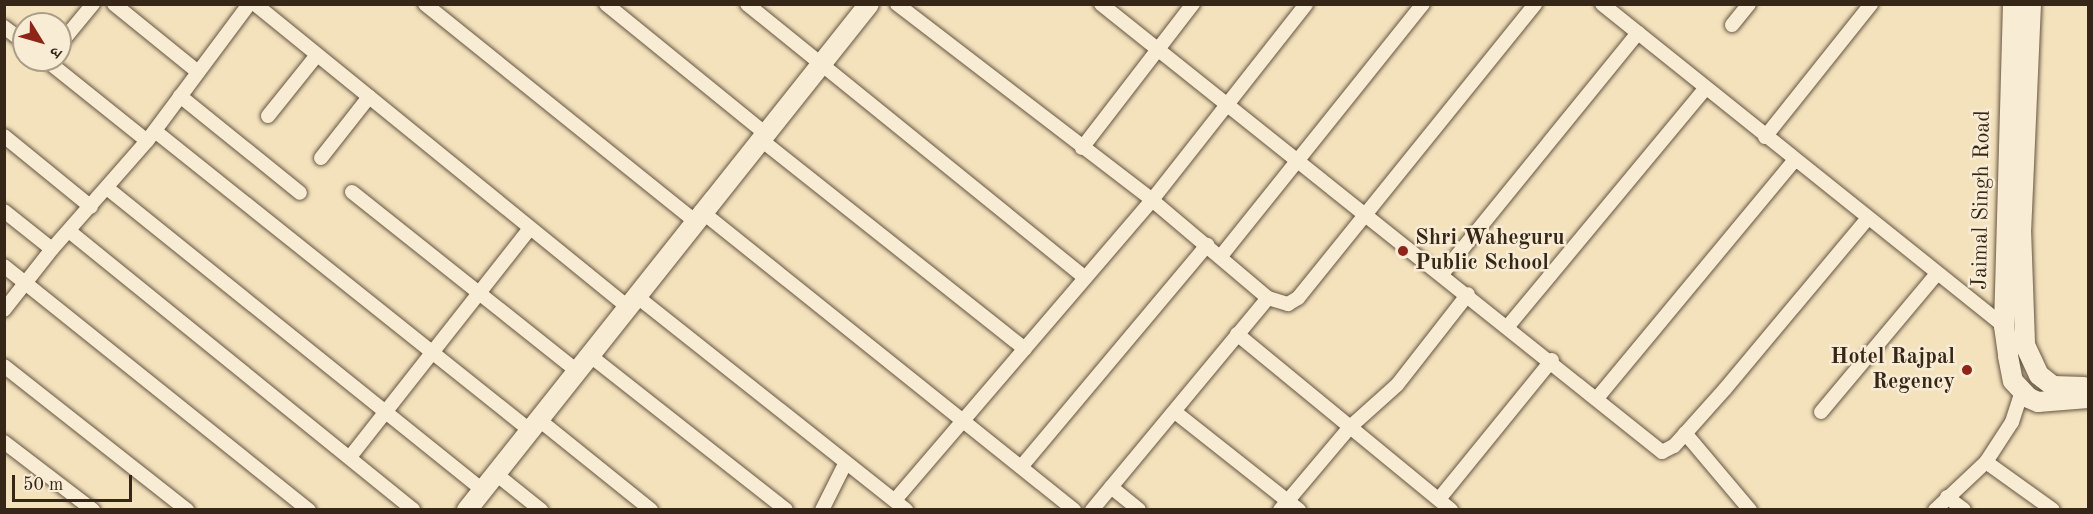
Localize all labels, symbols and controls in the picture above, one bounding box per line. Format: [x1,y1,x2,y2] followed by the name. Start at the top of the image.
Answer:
[12,12,72,72] north arrow
[46,44,64,60] text: उ
[1967,110,1997,290] street label: Jaimal Singh Road
[1415,225,1565,276] place label: Shri Waheguru Public School
[1396,244,1410,258] marker: Shri Waheguru Public School
[1830,344,1955,396] place label: Hotel Rajpal Regency
[1960,363,1974,377] marker: Hotel Rajpal Regency
[15,463,135,501] scale bar
[23,476,63,494] text: 50 m

